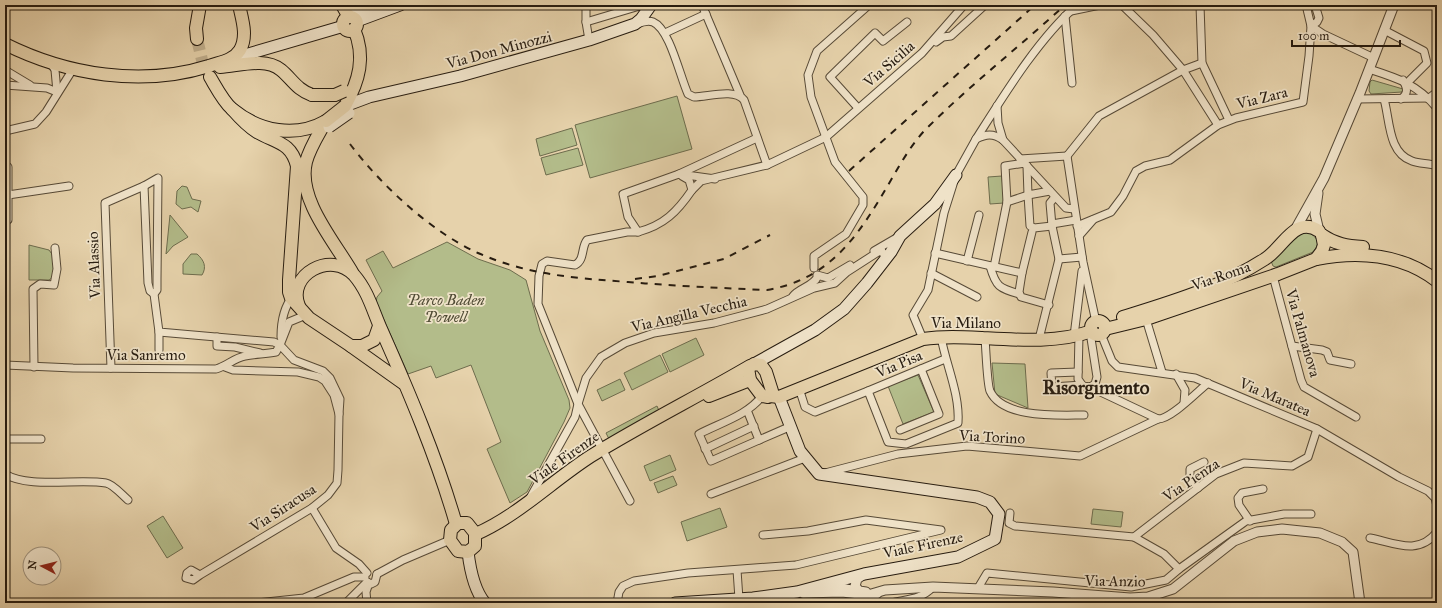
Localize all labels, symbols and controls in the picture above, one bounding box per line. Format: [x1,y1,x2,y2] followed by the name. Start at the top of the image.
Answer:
[1292,22,1400,48] scale bar
[443,27,554,73] street label: Via Don Minozzi
[1298,29,1329,43] text: 100 m
[859,37,919,92] street label: Via Sicilia
[1234,83,1290,113] street label: Via Zara
[84,231,104,300] street label: Via Alassio
[1188,257,1253,295] street label: Via Roma
[1282,286,1324,380] street label: Via Palmanova
[407,291,485,326] park label: Parco Baden Powell
[628,292,749,336] street label: Via Angilla Vecchia
[930,314,1001,332] street label: Via Milano
[105,346,186,364] street label: Via Sanremo
[872,346,926,382] street label: Via Pisa
[1236,374,1314,420] street label: Via Maratea
[1043,376,1150,400] district label: Risorgimento
[957,426,1026,448] street label: Via Torino
[525,427,602,489] street label: Viale Firenze
[1158,454,1223,506] street label: Via Pienza
[246,480,320,537] street label: Via Siracusa
[880,528,965,562] street label: Viale Firenze
[22,546,62,586] north arrow
[26,559,40,570] text: N
[1083,571,1146,591] street label: Via Anzio

